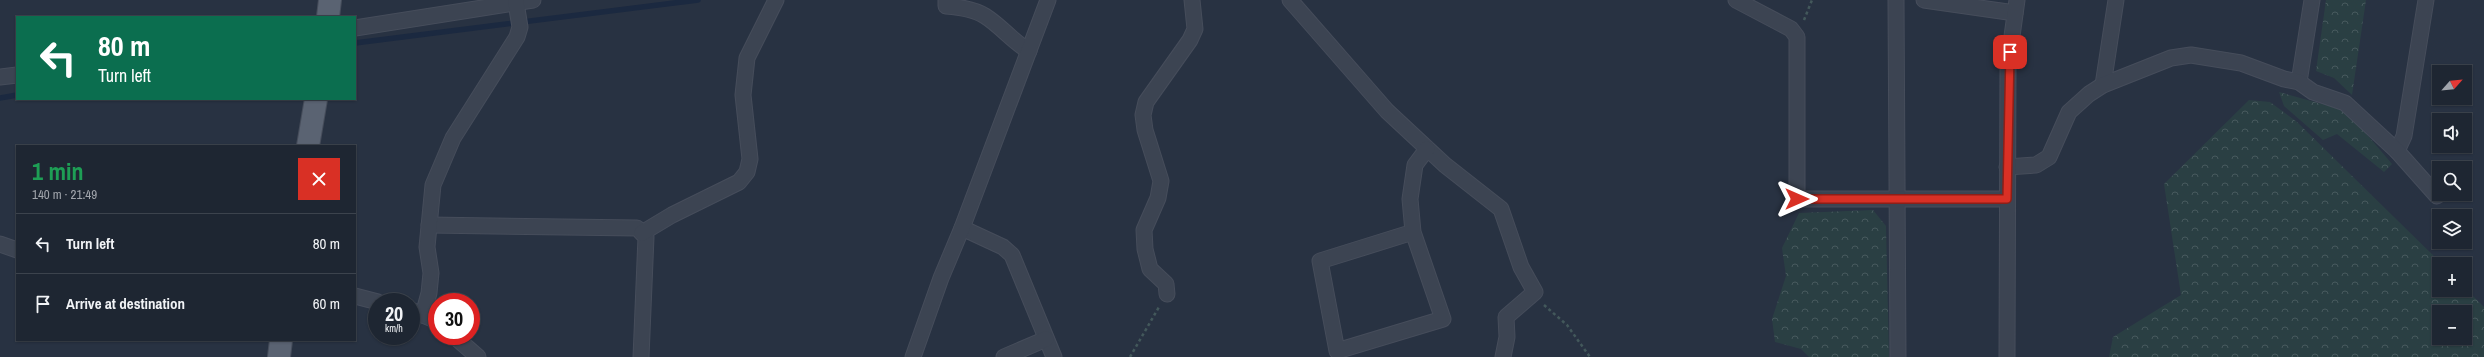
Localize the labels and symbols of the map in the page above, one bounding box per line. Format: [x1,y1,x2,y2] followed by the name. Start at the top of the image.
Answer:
[1993,35,2027,69] pin
[2432,65,2472,105] north arrow
[1776,178,1818,220] position arrow
[428,293,480,345] speed limit sign: 30

